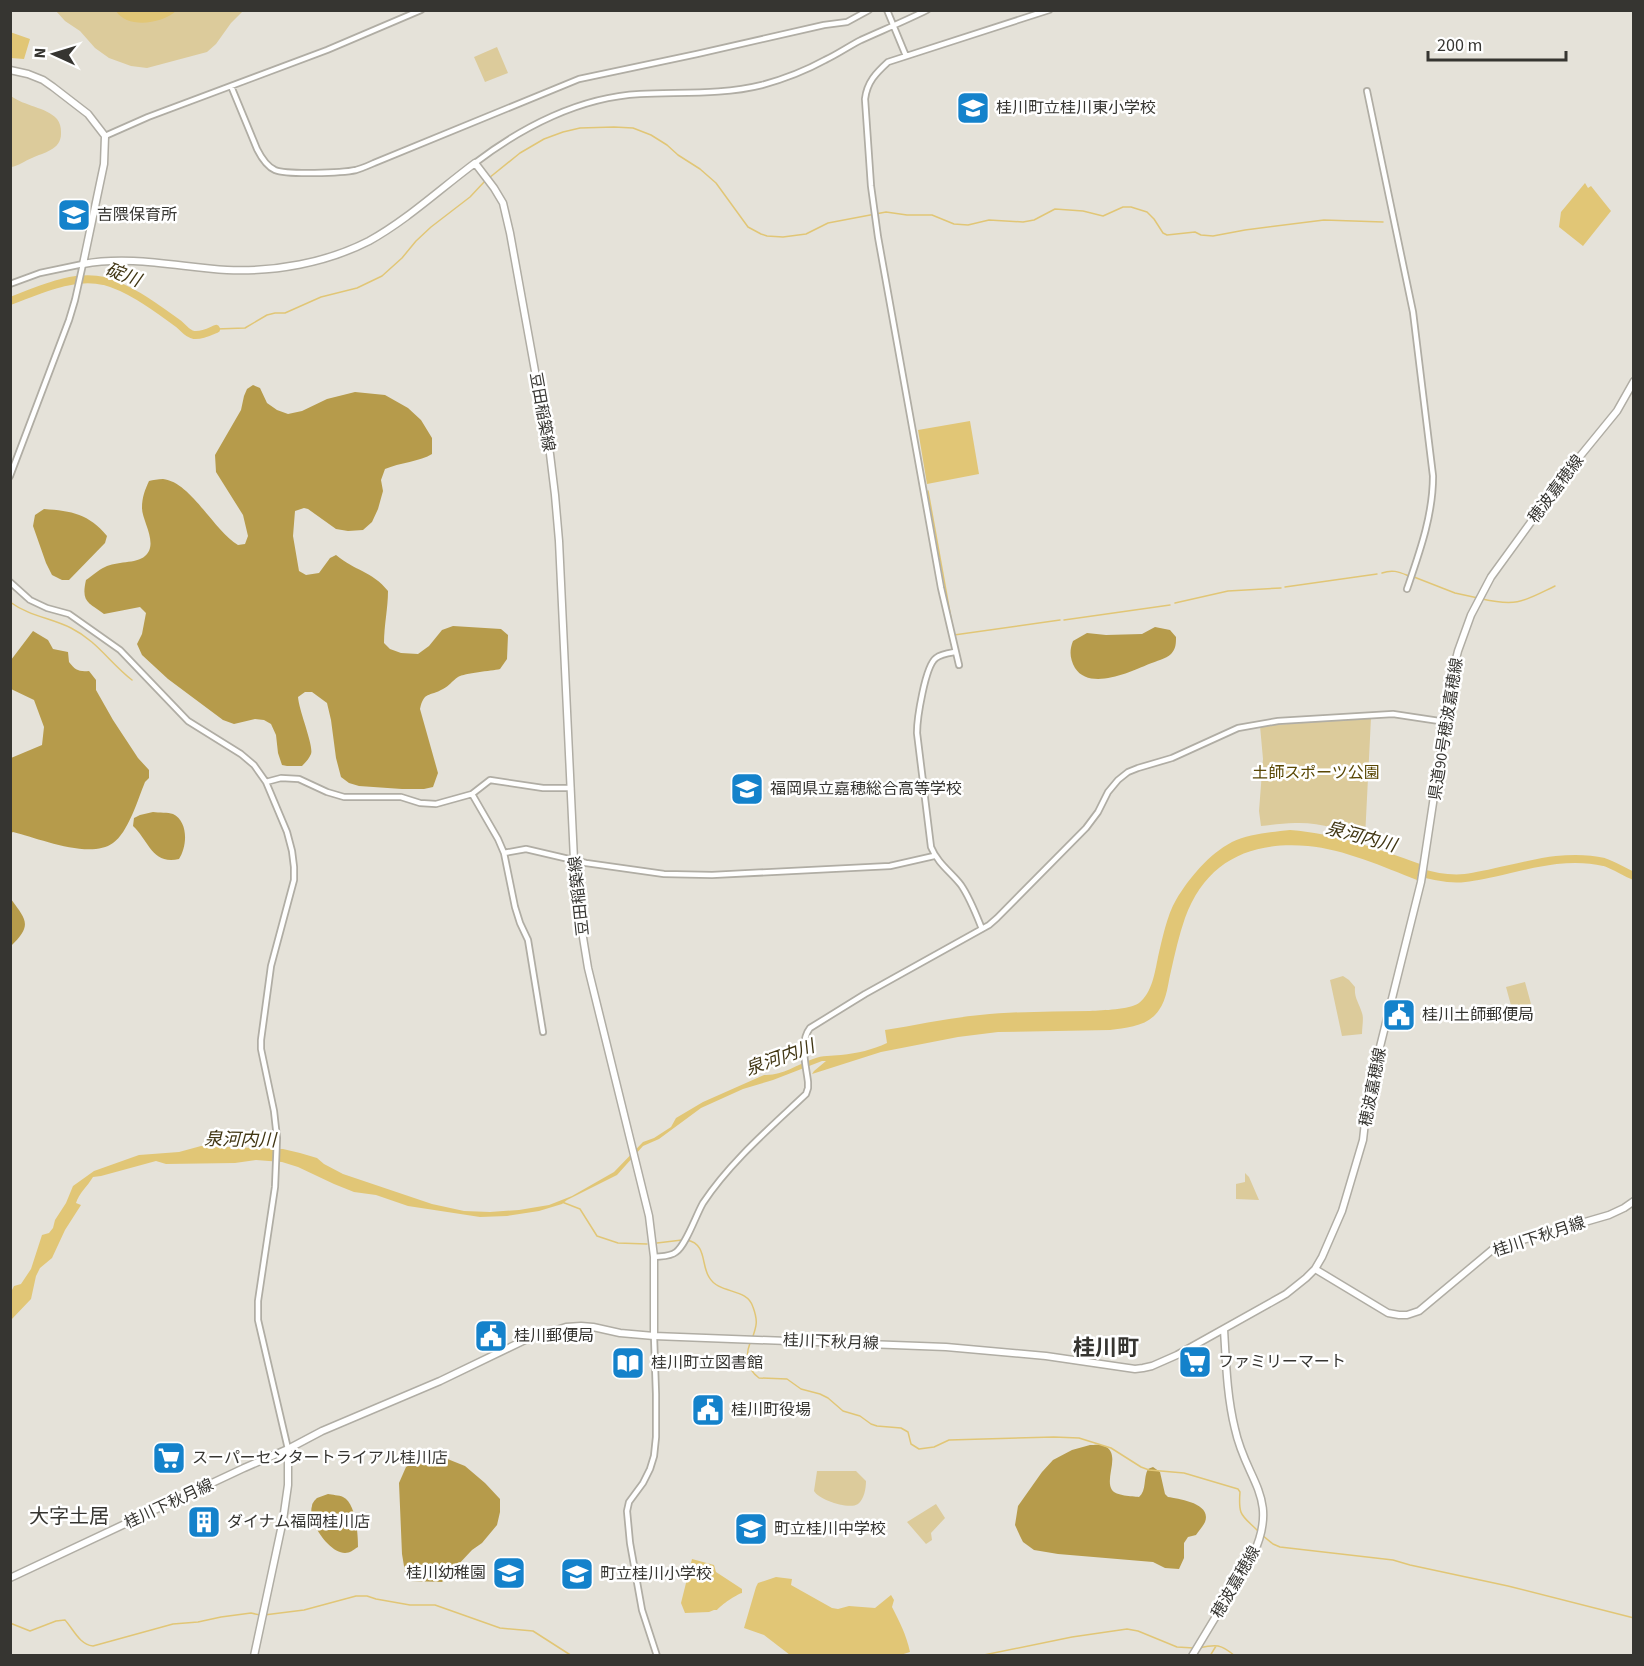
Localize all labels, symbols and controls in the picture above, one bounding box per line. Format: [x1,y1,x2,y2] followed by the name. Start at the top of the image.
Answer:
[24,24,84,84] north arrow
[1428,24,1566,62] scale bar
[1437,33,1482,58] text: 200 m
[29,47,51,59] text: N
[955,90,991,126] school or university icon: 桂川町立桂川東小学校
[996,97,1156,119] place label: 桂川町立桂川東小学校
[56,197,92,233] school or university icon: 吉隈保育所
[97,204,177,226] place label: 吉隈保育所
[102,257,146,294] water label: 碇川
[524,371,560,453] street label: 豆田稲築線
[1523,450,1589,528] street label: 穂波嘉穂線
[1424,656,1468,802] street label: 県道90号穂波嘉穂線
[1252,762,1380,784] park label: 土師スポーツ公園
[729,771,765,807] school or university icon: 福岡県立嘉穂総合高等学校
[770,778,962,800] place label: 福岡県立嘉穂総合高等学校
[1323,816,1401,859] water label: 泉河内川
[564,855,594,937] street label: 豆田稲築線
[1381,997,1417,1033] public building icon: 桂川土師郵便局
[1422,1004,1534,1026] place label: 桂川土師郵便局
[742,1033,820,1082] water label: 泉河内川
[1355,1046,1391,1128] street label: 穂波嘉穂線
[204,1127,278,1153] water label: 泉河内川
[1490,1212,1588,1262] street label: 桂川下秋月線
[473,1318,509,1354] public building icon: 桂川郵便局
[514,1325,594,1347] place label: 桂川郵便局
[783,1329,879,1355] street label: 桂川下秋月線
[1073,1332,1139,1364] district label: 桂川町
[1177,1344,1213,1380] supermarket icon: ファミリーマート
[610,1345,646,1381] library icon: 桂川町立図書館
[1218,1351,1346,1373] place label: ファミリーマート
[651,1352,763,1374] place label: 桂川町立図書館
[690,1392,726,1428] public building icon: 桂川町役場
[731,1399,811,1421] place label: 桂川町役場
[151,1440,187,1476] supermarket icon: スーパーセンタートライアル桂川店
[192,1447,448,1469] place label: スーパーセンタートライアル桂川店
[121,1474,217,1534] street label: 桂川下秋月線
[29,1503,109,1531] district label: 大字土居
[186,1504,222,1540] building icon: ダイナム福岡桂川店
[227,1511,370,1533] place label: ダイナム福岡桂川店
[733,1511,769,1547] school or university icon: 町立桂川中学校
[774,1518,886,1540] place label: 町立桂川中学校
[1206,1542,1266,1622] street label: 穂波嘉穂線
[491,1555,527,1591] school or university icon: 桂川幼稚園
[559,1556,595,1592] school or university icon: 町立桂川小学校
[406,1562,486,1584] place label: 桂川幼稚園
[600,1563,712,1585] place label: 町立桂川小学校

